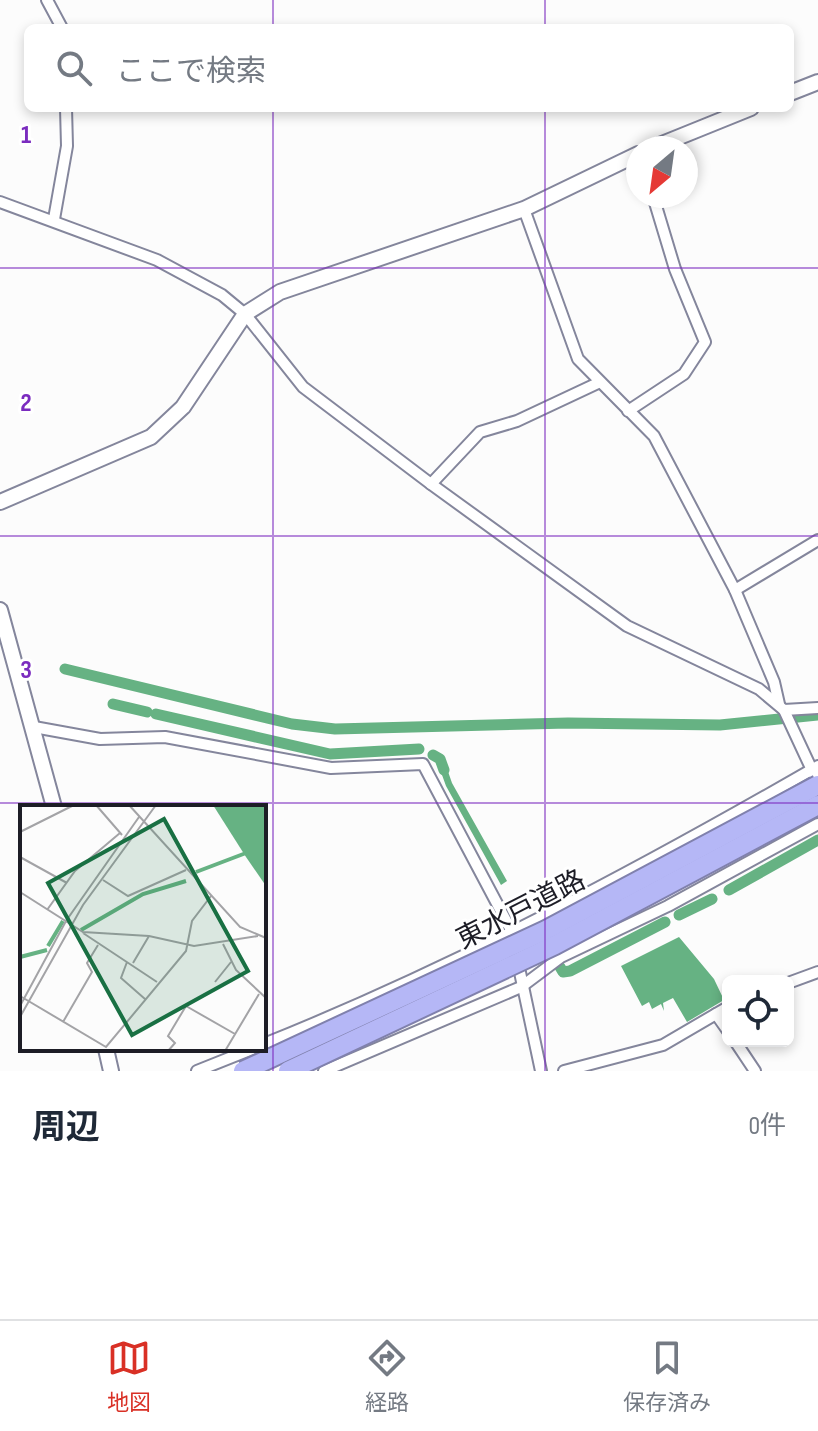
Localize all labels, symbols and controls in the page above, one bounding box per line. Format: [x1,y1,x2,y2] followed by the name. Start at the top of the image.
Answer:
[24,24,794,112] search box
[52,46,96,90] icon: search
[116,54,266,90] text: ここで検索
[21,120,31,151] text: 1
[626,136,698,208] north arrow
[20,388,32,419] text: 2
[20,655,32,686] text: 3
[20,805,266,1051] inset map
[451,864,591,956] street label: 東水戸道路
[722,975,794,1047] map controls
[722,975,794,1047] button: locate
[32,1107,100,1148] text: 周辺
[748,1111,786,1142] text: 0件
[107,1336,151,1417] tab: 地図
[365,1336,409,1417] tab: 経路
[623,1336,711,1417] tab: 保存済み

